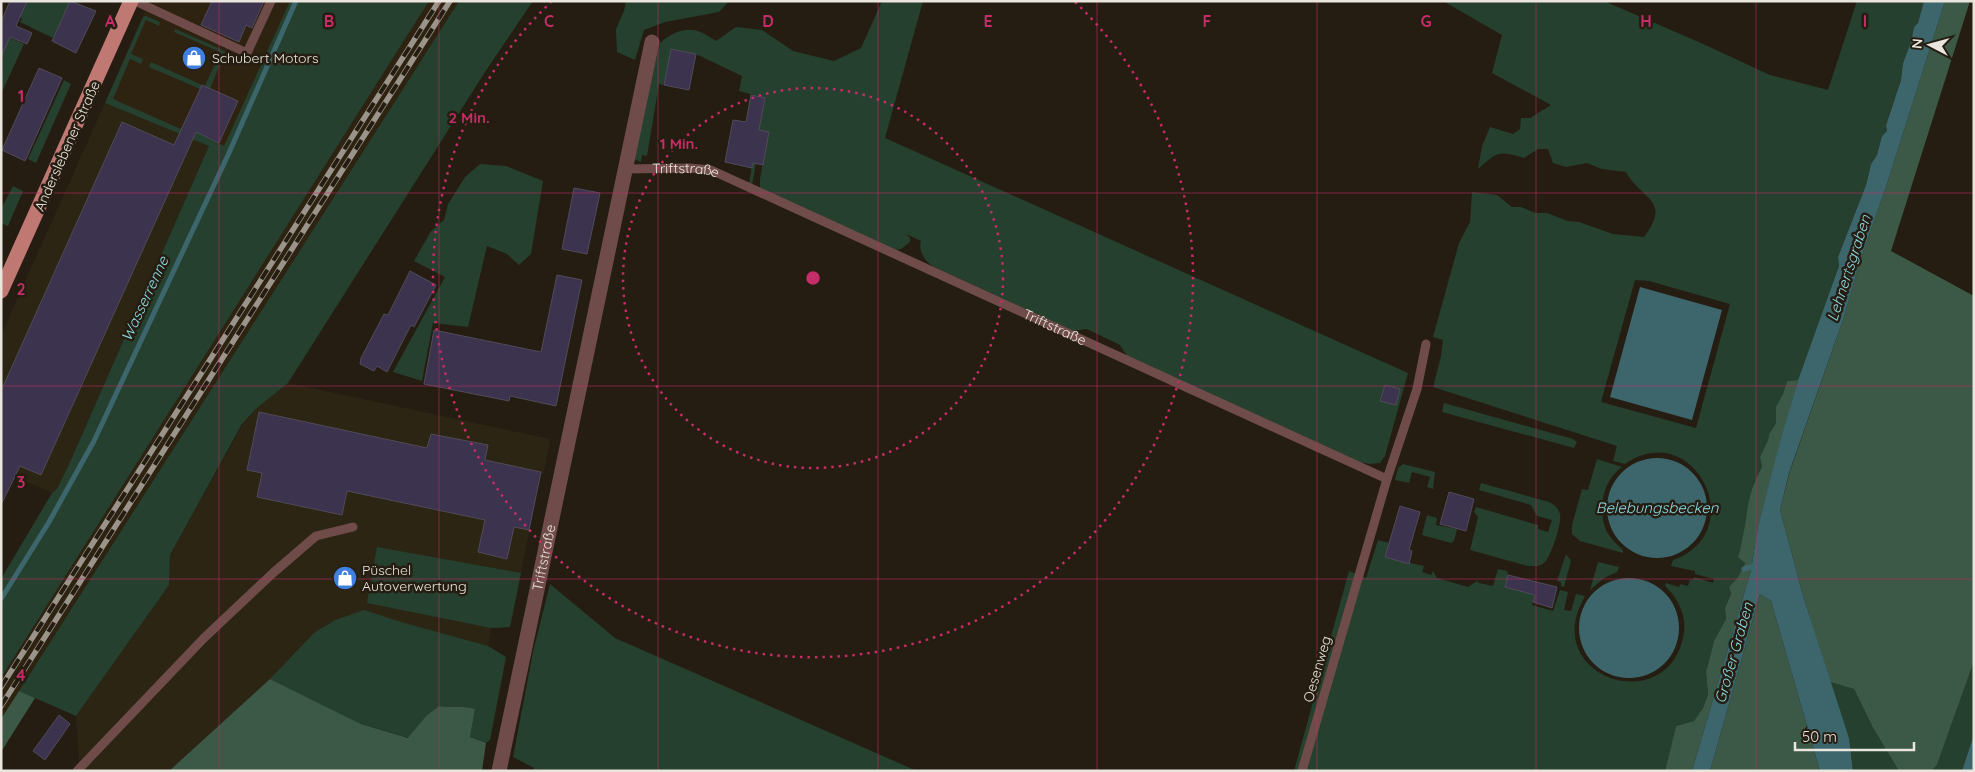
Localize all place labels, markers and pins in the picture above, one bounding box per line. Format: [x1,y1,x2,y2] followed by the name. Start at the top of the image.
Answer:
[181,45,207,71] shop icon: Schubert Motors
[212,49,319,67] place label: Schubert Motors
[804,269,822,287] centre of rings
[362,561,467,595] place label: Püschel Autoverwertung
[332,565,358,591] shop icon: Püschel Autoverwertung

